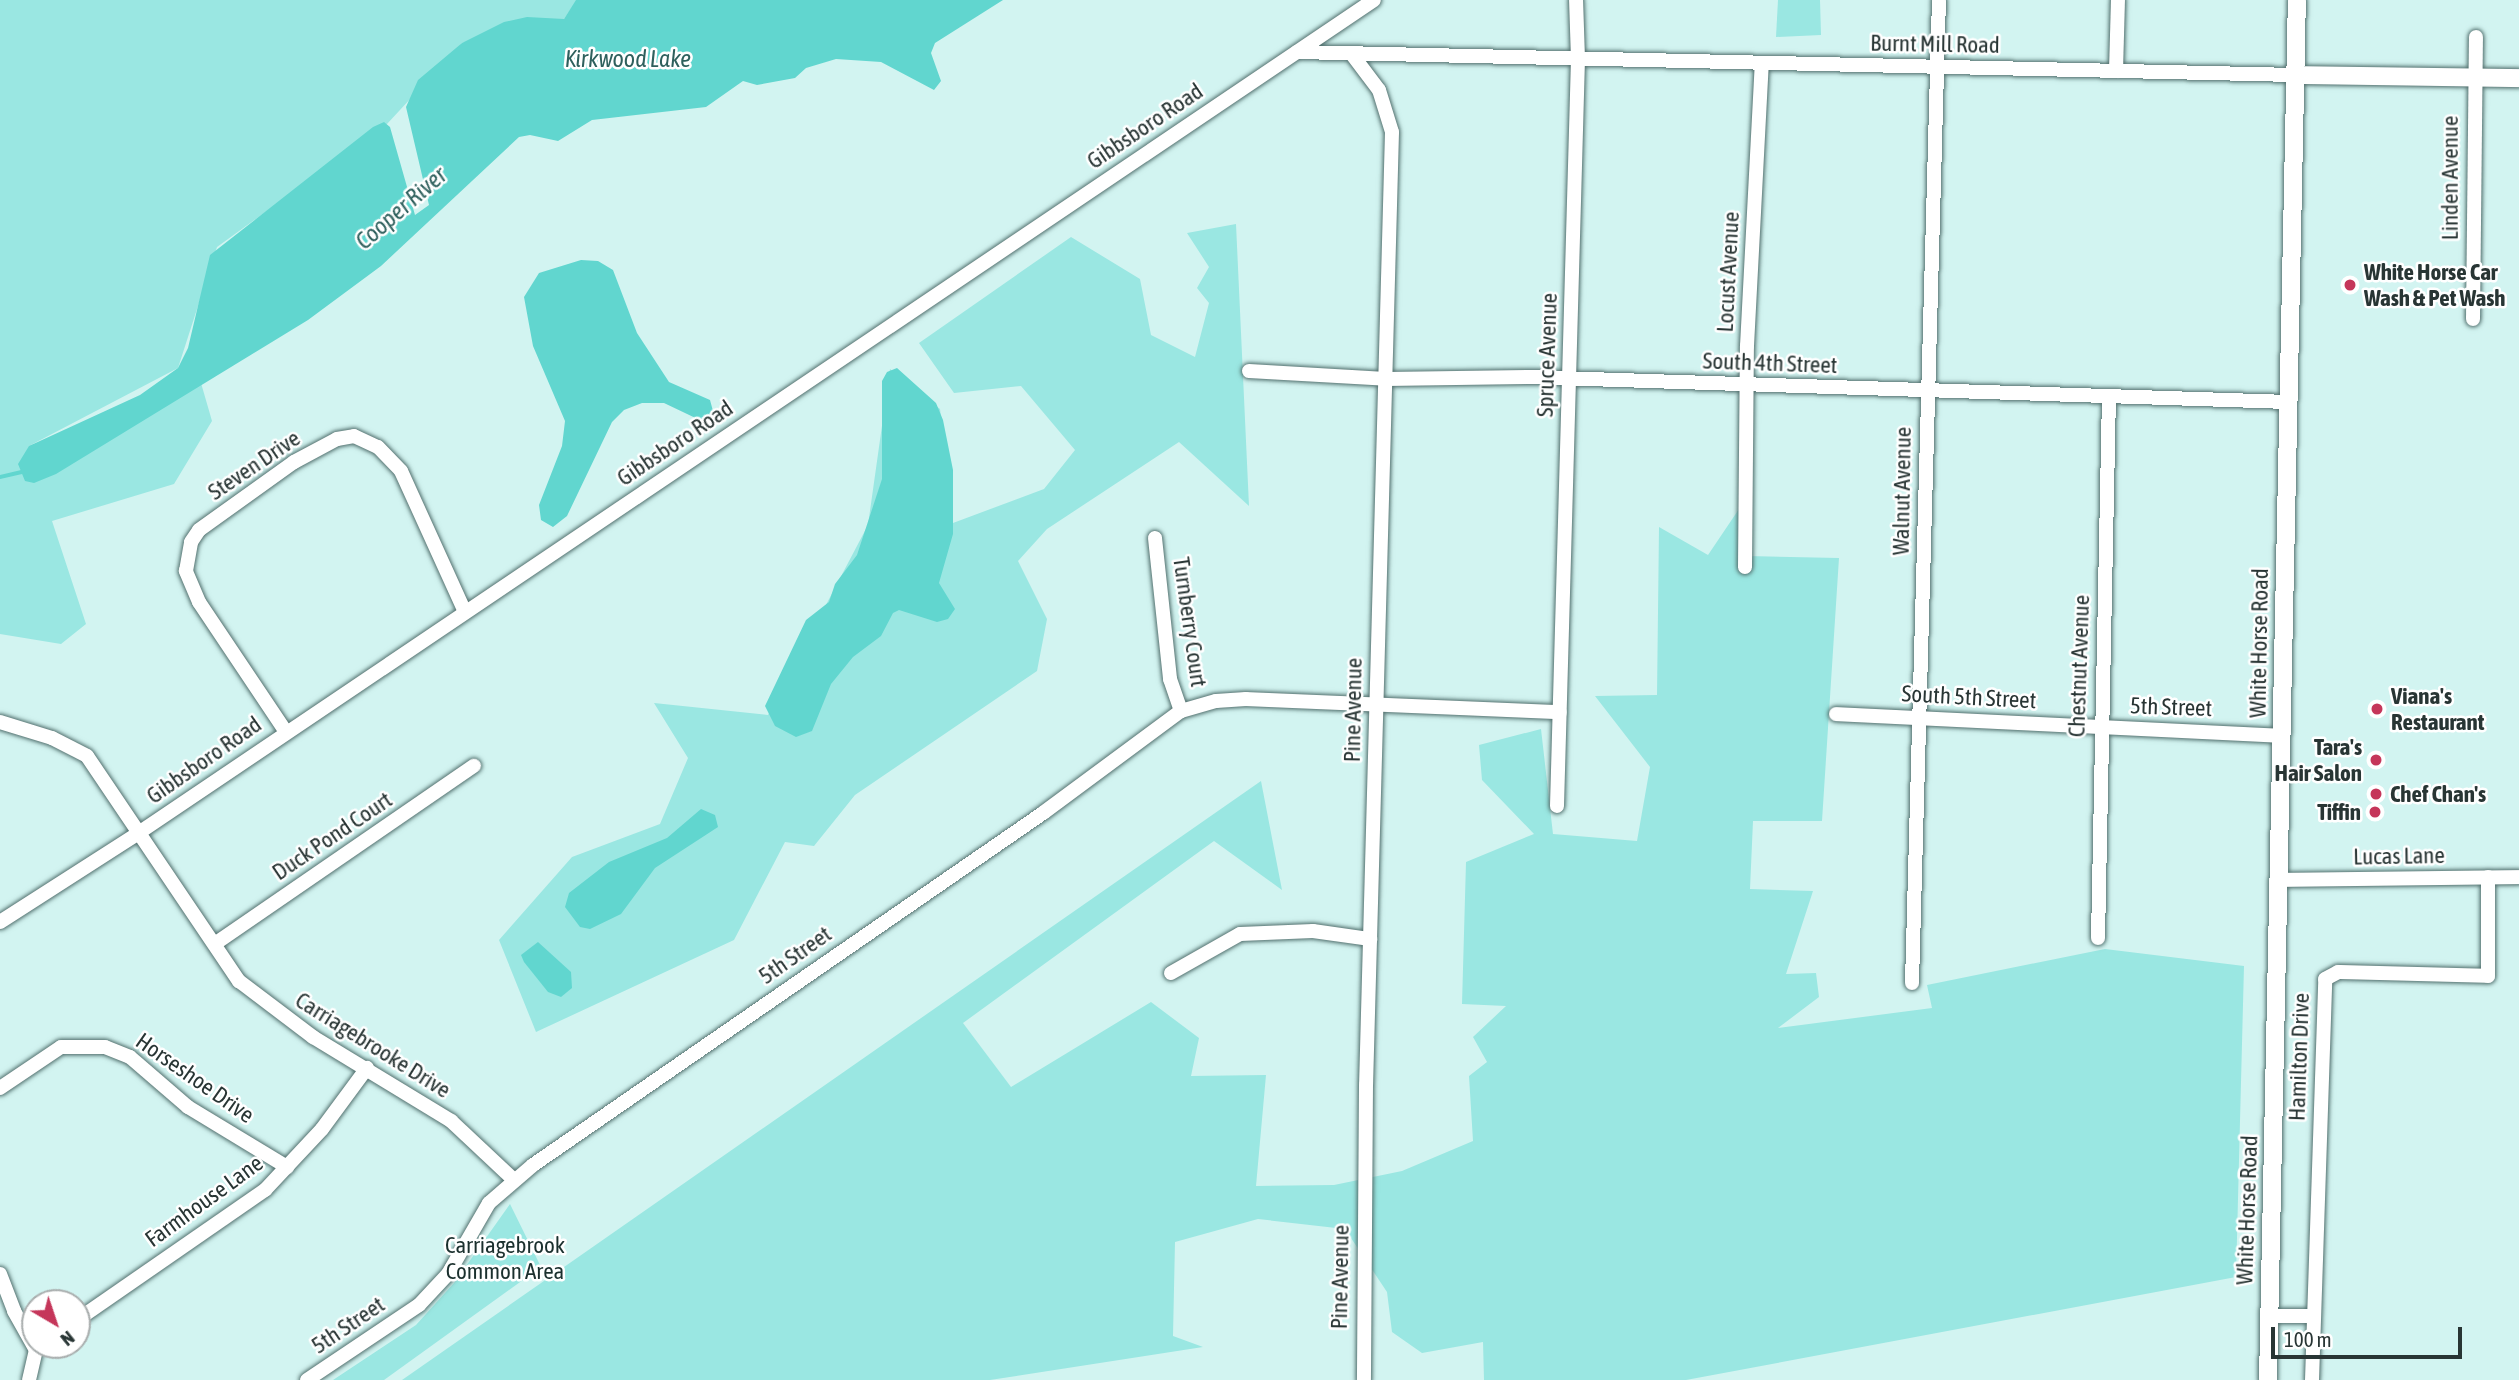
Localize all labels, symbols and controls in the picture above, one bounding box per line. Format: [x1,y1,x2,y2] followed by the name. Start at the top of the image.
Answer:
[1870,29,2000,59] street label: Burnt Mill Road
[565,45,691,73] water label: Kirkwood Lake
[1082,77,1208,175] street label: Gibbsboro Road
[2436,116,2464,240] street label: Linden Avenue
[350,161,452,255] water label: Cooper River
[1711,211,1745,333] street label: Locust Avenue
[2364,258,2505,312] place label: White Horse Car Wash & Pet Wash
[2342,277,2358,293] marker: White Horse Car Wash & Pet Wash
[1531,292,1563,418] street label: Spruce Avenue
[1702,347,1838,379] street label: South 4th Street
[612,394,738,492] street label: Gibbsboro Road
[203,424,305,506] street label: Steven Drive
[1887,427,1917,555] street label: Walnut Avenue
[1167,555,1213,689] street label: Turnberry Court
[2244,568,2274,718] street label: White Horse Road
[2063,594,2095,738] street label: Chestnut Avenue
[1338,658,1368,762] street label: Pine Avenue
[1901,680,2037,714] street label: South 5th Street
[2391,682,2484,736] place label: Viana's Restaurant
[2129,692,2213,722] street label: 5th Street
[2369,701,2385,717] marker: Viana's Restaurant
[141,710,267,810] street label: Gibbsboro Road
[2275,733,2362,787] place label: Tara's Hair Salon
[2368,752,2384,768] marker: Tara's Hair Salon
[2390,780,2486,808] place label: Chef Chan's
[267,786,397,886] street label: Duck Pond Court
[2368,786,2384,802] marker: Chef Chan's
[2317,798,2361,826] place label: Tiffin
[2367,804,2383,820] marker: Tiffin
[2353,841,2445,871] street label: Lucas Lane
[753,920,837,990] street label: 5th Street
[290,986,456,1104] street label: Carriagebrooke Drive
[2283,992,2315,1122] street label: Hamilton Drive
[131,1027,259,1129] street label: Horseshoe Drive
[2231,1135,2263,1285] street label: White Horse Road
[140,1149,268,1253] street label: Farmhouse Lane
[1325,1225,1355,1329] street label: Pine Avenue
[445,1231,565,1285] park label: Carriagebrook Common Area
[21,1289,91,1359] north arrow
[306,1291,390,1359] street label: 5th Street
[2274,1314,2465,1358] scale bar
[57,1327,79,1351] text: N
[2284,1327,2332,1351] text: 100 m

